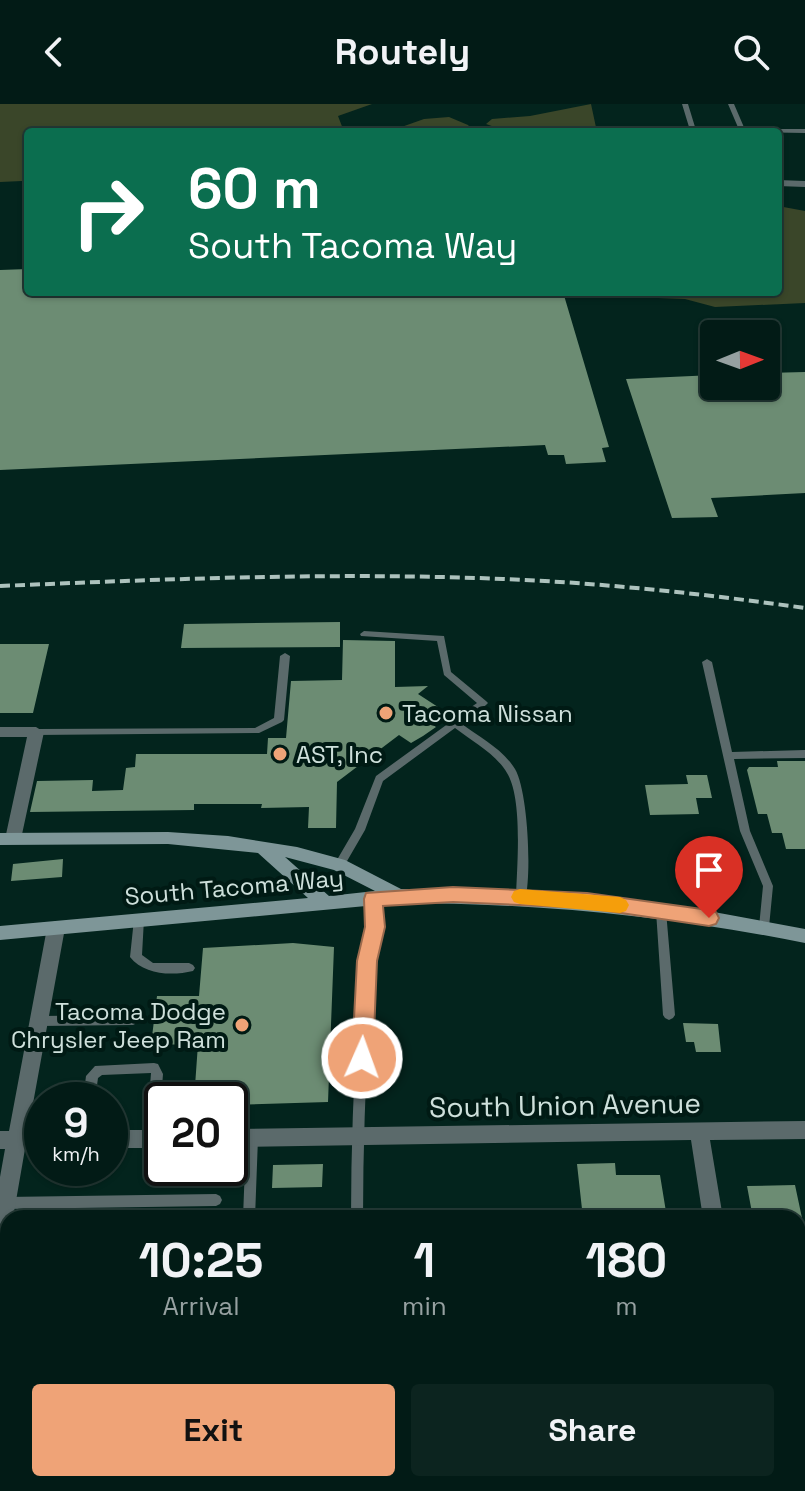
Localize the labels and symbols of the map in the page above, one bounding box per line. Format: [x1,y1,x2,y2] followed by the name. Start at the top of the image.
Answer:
[700,320,780,400] north arrow
[402,698,573,729] place label: Tacoma Nissan
[377,704,395,722] marker: Tacoma Nissan
[296,739,383,770] place label: AST, Inc
[271,745,289,763] marker: AST, Inc
[675,836,743,918] pin
[123,862,345,912] street label: South Tacoma Way
[11,996,226,1055] place label: Tacoma Dodge Chrysler Jeep Ram
[233,1016,251,1034] marker: Tacoma Dodge Chrysler Jeep Ram
[320,1016,404,1100] position arrow
[144,1082,248,1186] speed limit sign: 20
[429,1085,701,1125] street label: South Union Avenue

